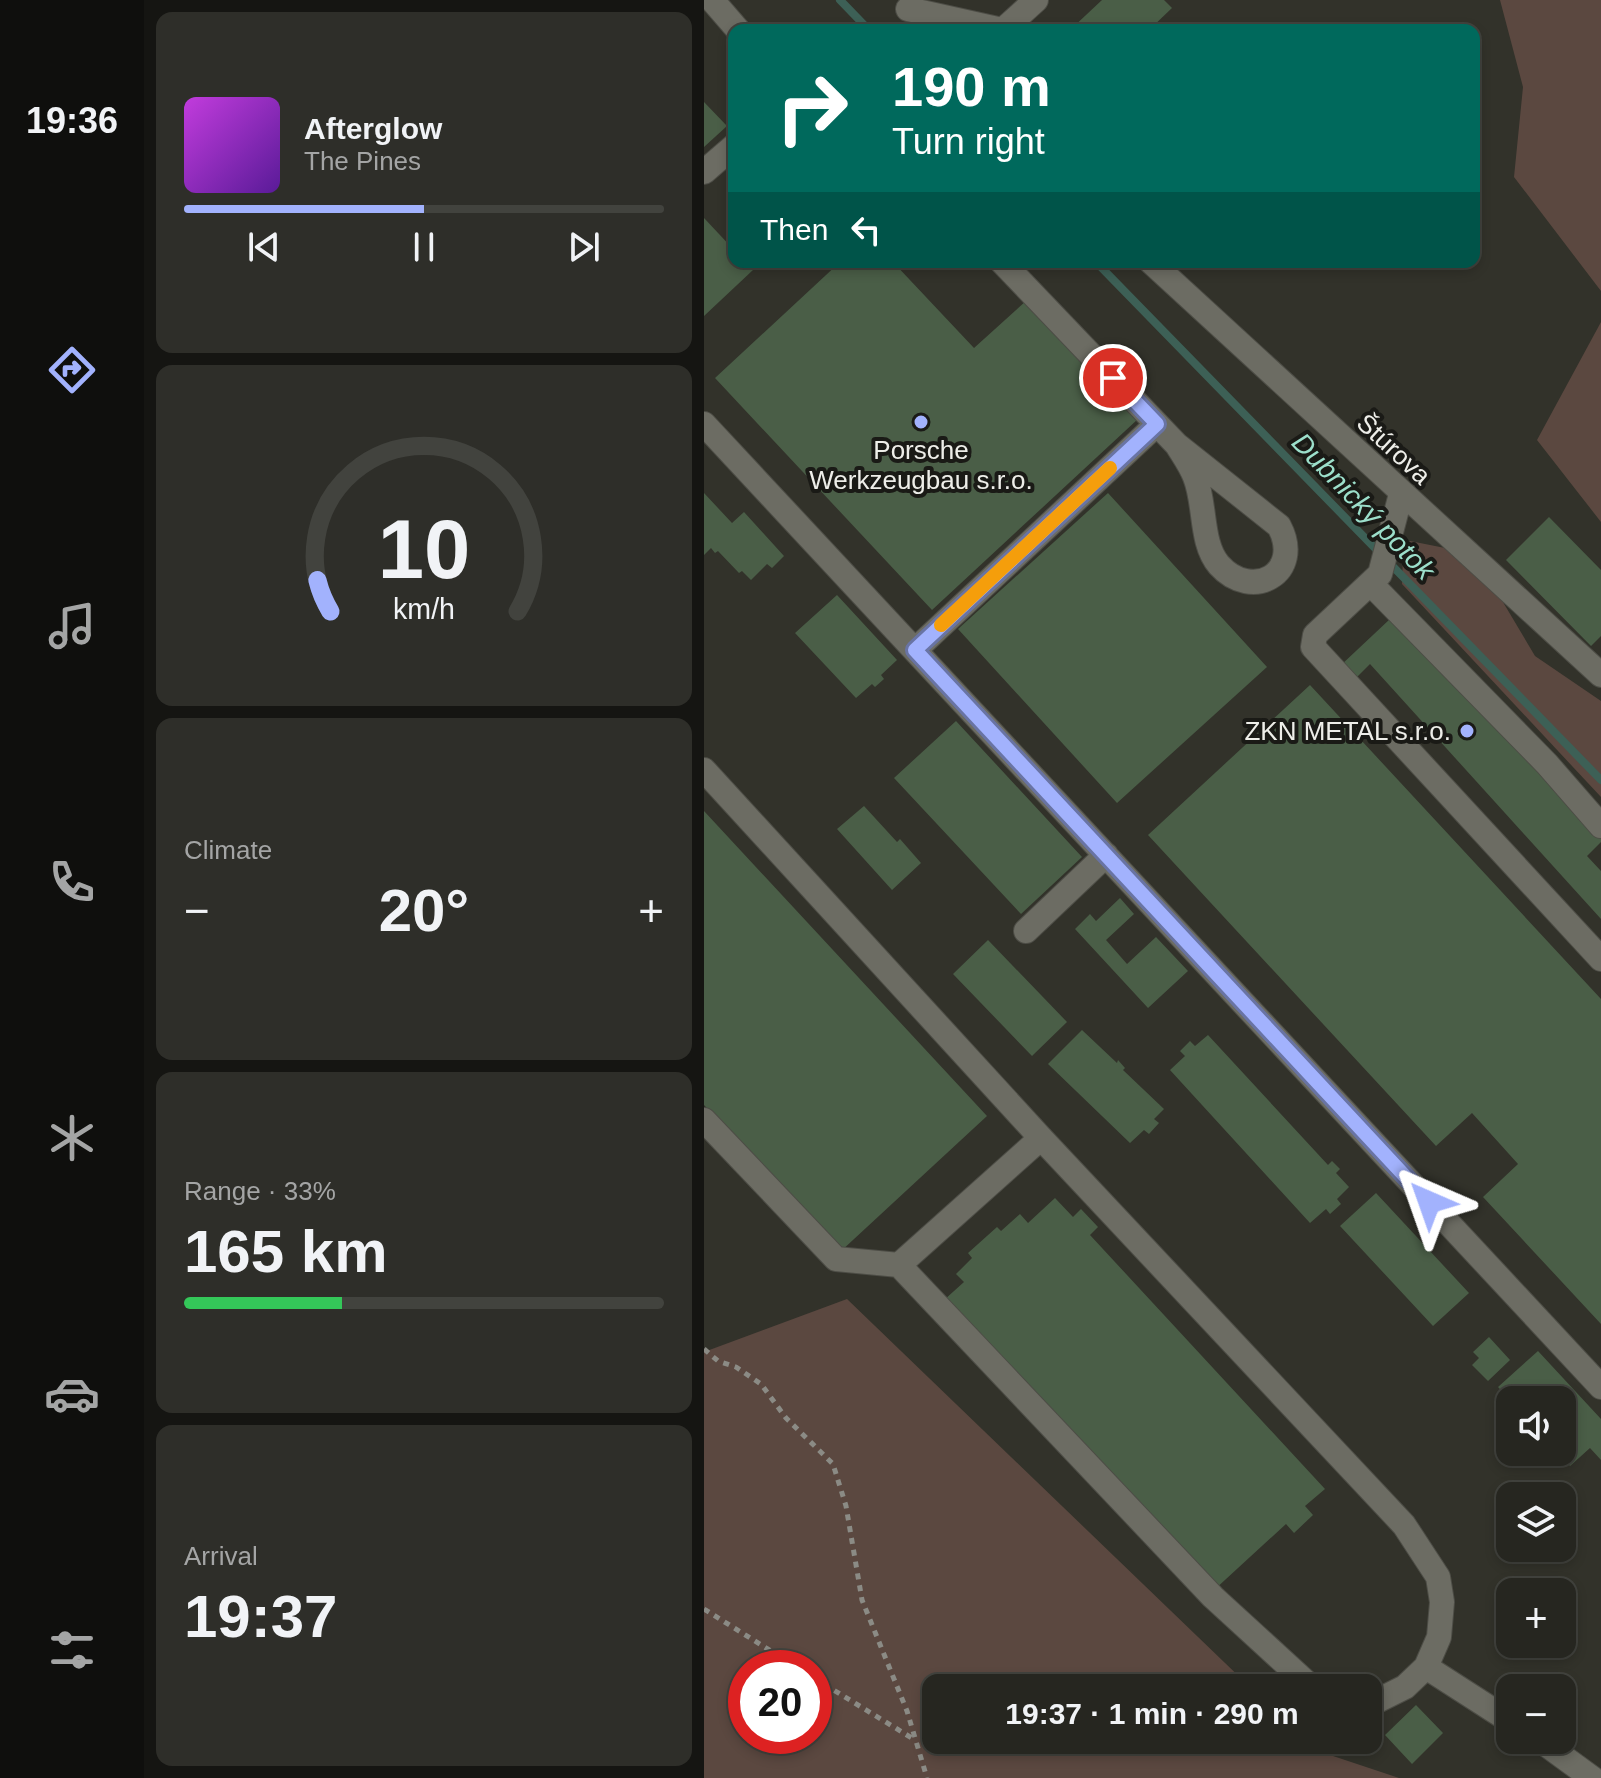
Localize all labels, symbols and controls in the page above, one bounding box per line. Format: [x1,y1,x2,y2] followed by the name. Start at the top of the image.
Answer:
[892,55,1051,118] text: 190 m
[760,56,864,160] icon: right
[26,100,118,141] text: 19:36
[304,112,442,145] text: Afterglow
[892,121,1045,162] text: Turn right
[304,146,421,176] text: The Pines
[844,208,888,252] icon: left
[760,213,828,246] text: Then
[242,225,286,269] icon: previous
[402,225,446,269] icon: pause
[562,225,606,269] icon: next
[44,342,100,398] icon: directions
[1079,344,1147,412] pin
[1091,356,1135,400] icon: arrive
[1351,407,1437,491] street label: Štúrova
[912,413,930,431] marker: Porsche Werkzeugbau s.r.o.
[1286,427,1443,587] water label: Dubnický potok
[809,435,1033,495] place label: Porsche Werkzeugbau s.r.o.
[378,502,470,595] text: 10
[393,593,455,625] text: km/h
[44,598,100,654] icon: music
[1244,716,1451,746] place label: ZKN METAL s.r.o.
[1458,722,1476,740] marker: ZKN METAL s.r.o.
[184,835,272,865] text: Climate
[44,854,100,910] icon: phone
[379,877,469,944] text: 20°
[184,886,210,935] text: −
[638,886,664,935] text: +
[44,1110,100,1166] icon: climate
[1387,1160,1471,1244] position arrow
[184,1176,336,1206] text: Range · 33%
[184,1218,388,1285] text: 165 km
[44,1366,100,1422] icon: car
[1496,1386,1576,1754] map controls
[1496,1386,1576,1466] button: sound
[1496,1482,1576,1562] button: layers
[184,1541,258,1571] text: Arrival
[1496,1578,1576,1658] button: +
[184,1583,337,1650] text: 19:37
[44,1622,100,1678] icon: filters
[728,1650,832,1754] speed limit sign: 20
[1496,1674,1576,1754] button: −
[1005,1697,1299,1730] text: 19:37 · 1 min · 290 m

